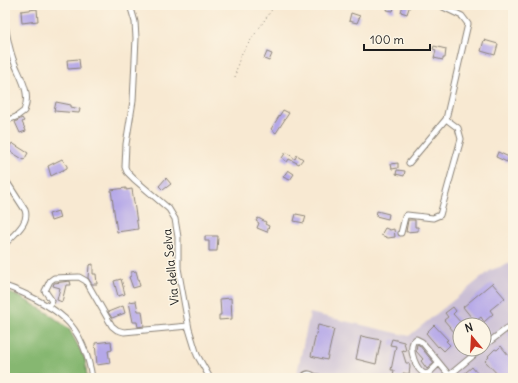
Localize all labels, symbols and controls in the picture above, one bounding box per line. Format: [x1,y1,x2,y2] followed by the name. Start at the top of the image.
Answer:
[364,26,430,52] scale bar
[370,32,404,47] text: 100 m
[159,228,182,306] street label: Via della Selva
[452,317,492,357] north arrow
[463,320,475,335] text: N

